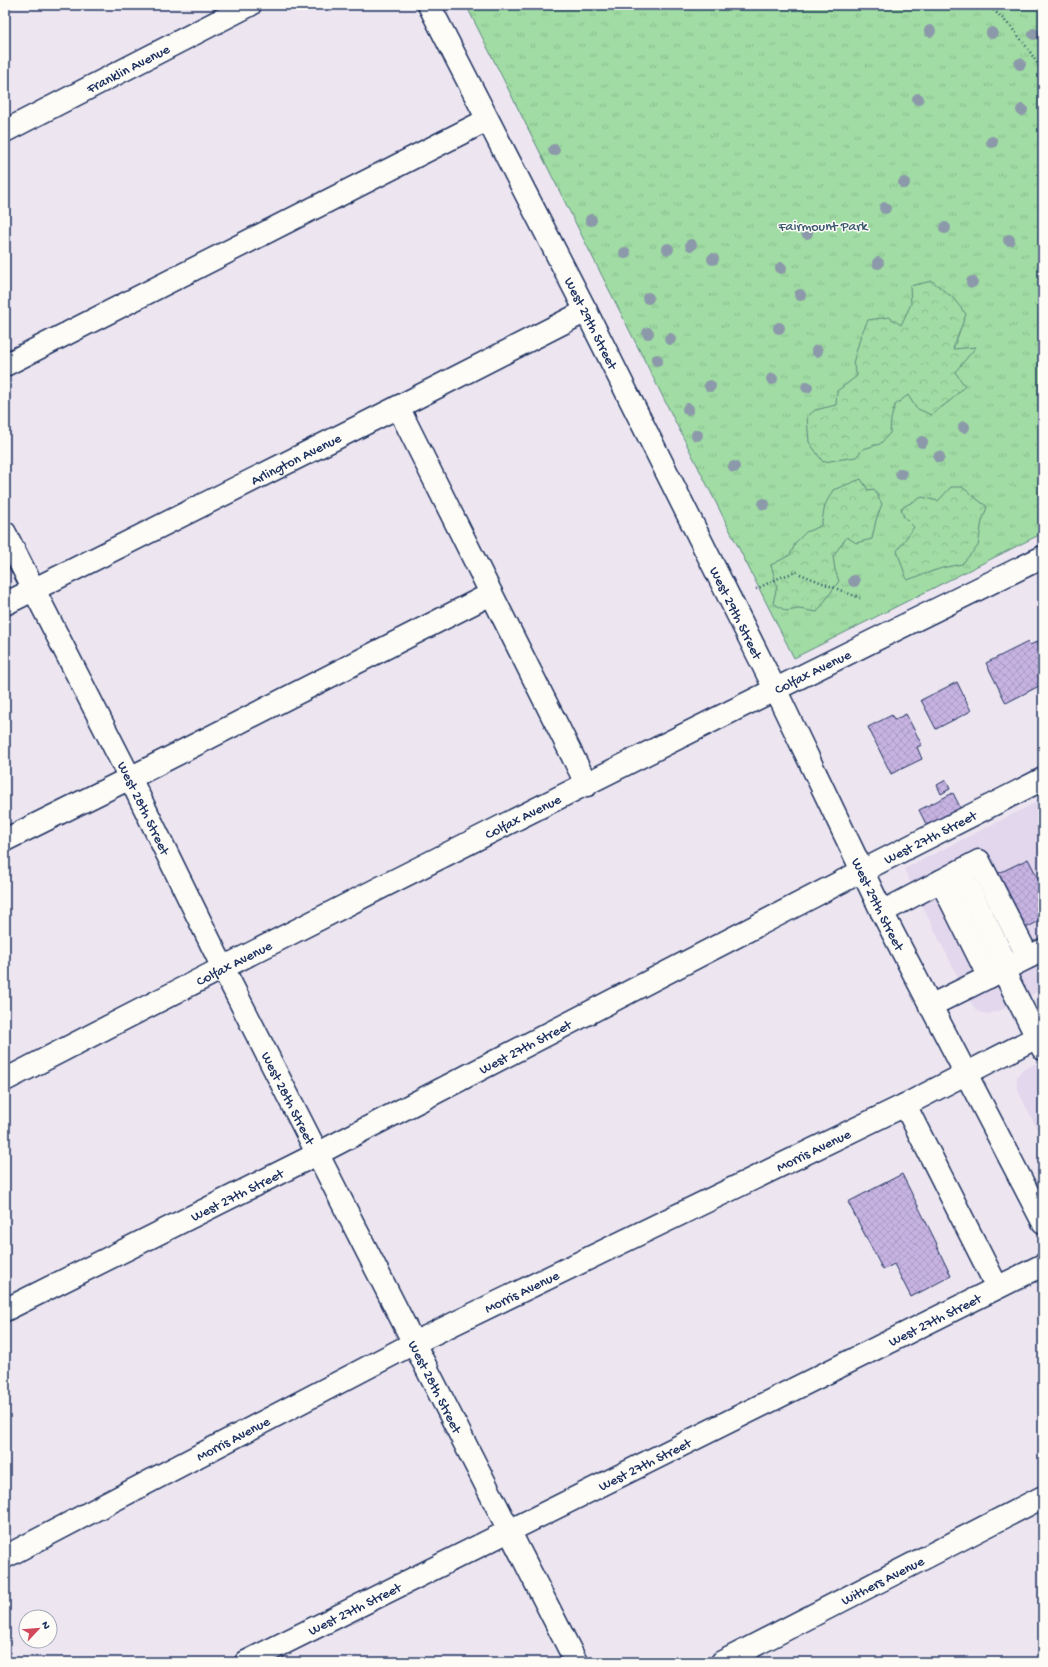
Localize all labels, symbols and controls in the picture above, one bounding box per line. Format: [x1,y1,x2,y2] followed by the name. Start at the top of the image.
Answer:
[84,41,174,99] street label: Franklin Avenue
[777,219,869,236] park label: Fairmount Park
[559,275,620,374] street label: West 29th Street
[249,430,345,490] street label: Arlington Avenue
[704,565,765,664] street label: West 29th Street
[772,647,855,699] street label: Colfax Avenue
[112,759,173,859] street label: West 28th Street
[483,792,565,844] street label: Colfax Avenue
[882,808,981,869] street label: West 27th Street
[846,856,907,955] street label: West 29th Street
[194,938,276,991] street label: Colfax Avenue
[477,1017,576,1079] street label: West 27th Street
[256,1050,318,1149] street label: West 28th Street
[774,1126,855,1177] street label: Morris Avenue
[189,1166,288,1227] street label: West 27th Street
[483,1268,563,1318] street label: Morris Avenue
[886,1291,986,1352] street label: West 27th Street
[403,1338,465,1438] street label: West 28th Street
[194,1413,274,1466] street label: Morris Avenue
[596,1435,696,1496] street label: West 27th Street
[839,1553,928,1610] street label: Withers Avenue
[306,1579,406,1641] street label: West 27th Street
[18,1609,58,1649] north arrow
[38,1620,52,1631] text: N

